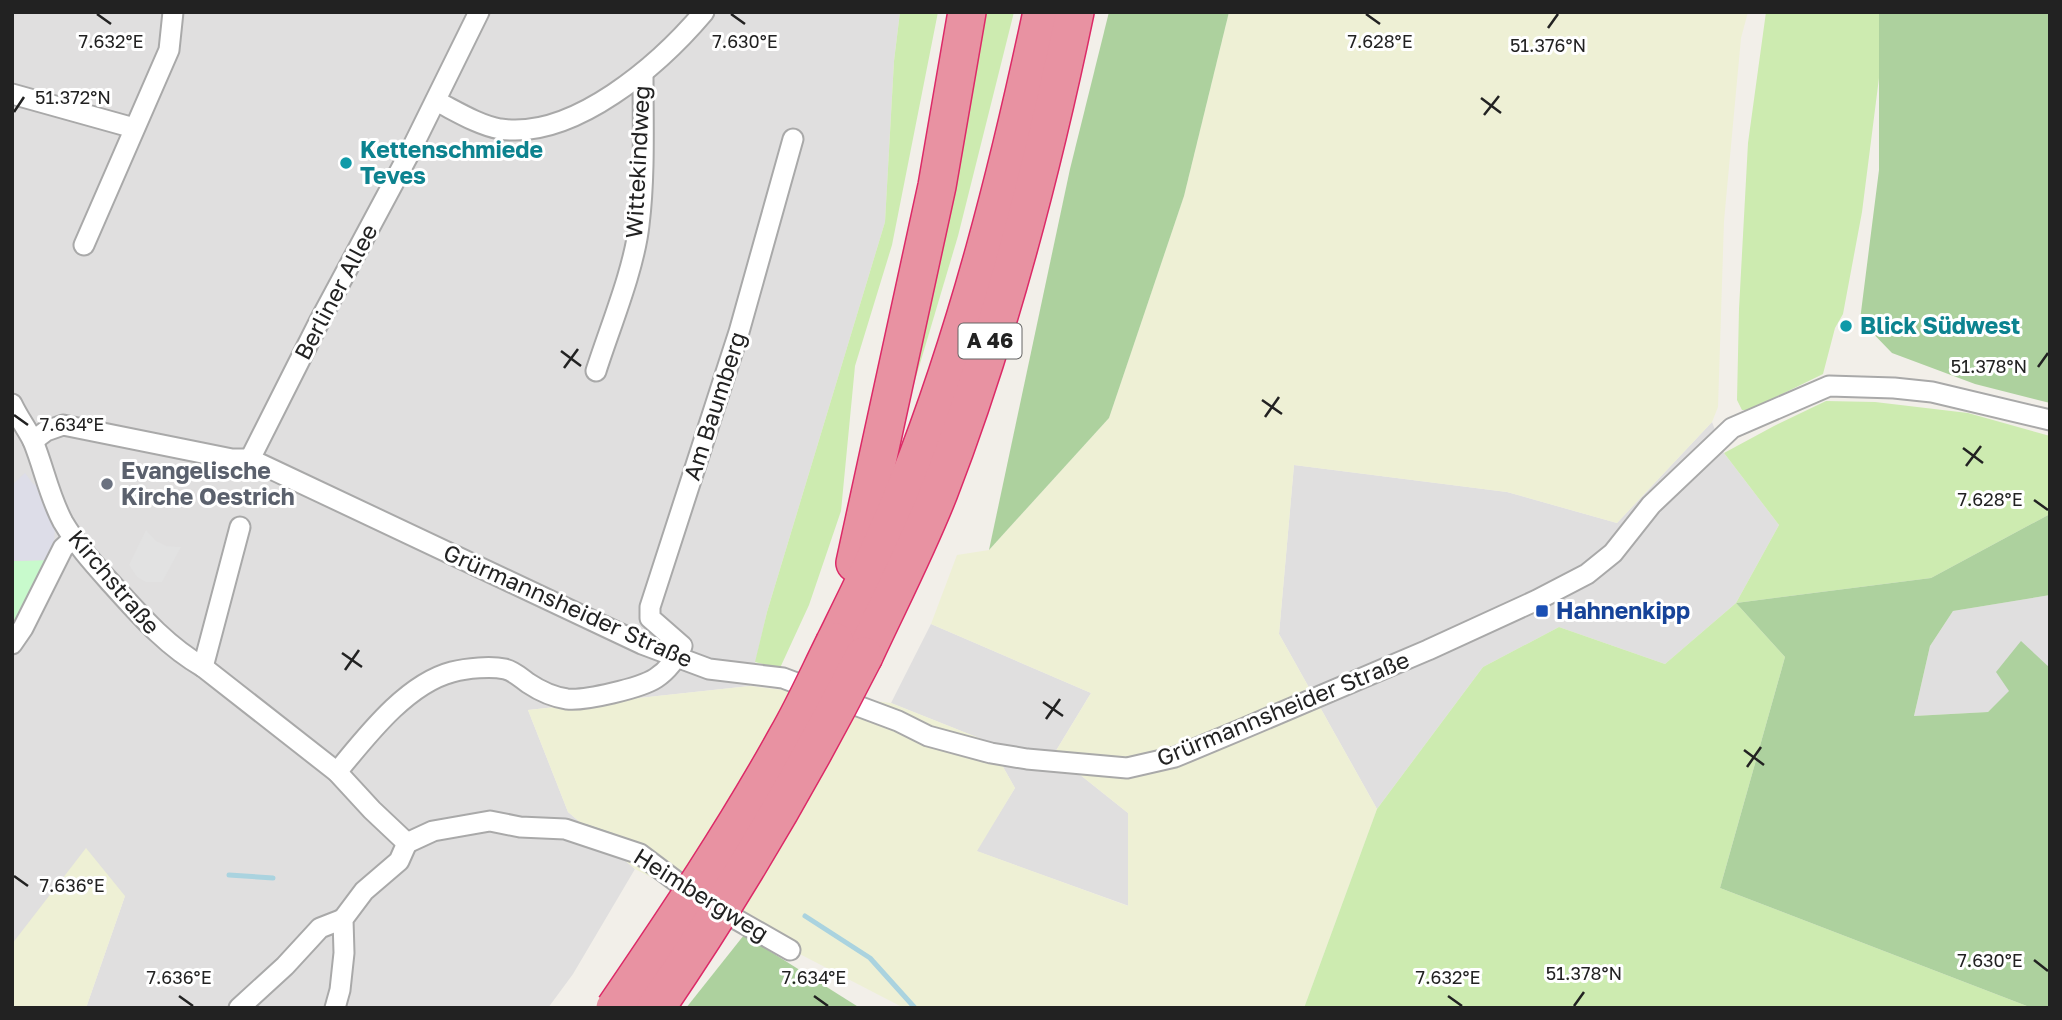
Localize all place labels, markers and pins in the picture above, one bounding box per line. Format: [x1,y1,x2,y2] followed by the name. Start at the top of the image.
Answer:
[360,135,543,189] place label: Kettenschmiede Teves
[338,155,354,171] marker: Kettenschmiede Teves
[1860,311,2020,339] place label: Blick Südwest
[1838,318,1854,334] marker: Blick Südwest
[121,456,295,510] place label: Evangelische Kirche Oestrich
[99,476,115,492] marker: Evangelische Kirche Oestrich
[1556,596,1690,624] place label: Hahnenkipp
[1534,603,1550,619] marker: Hahnenkipp

